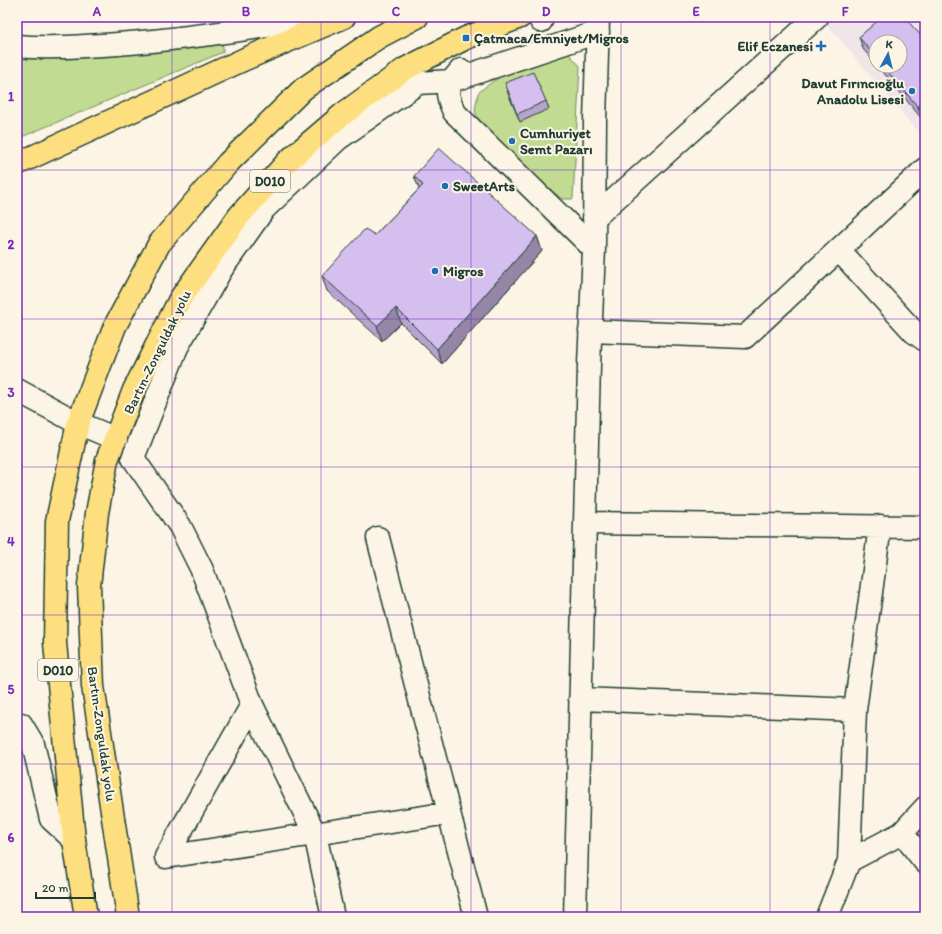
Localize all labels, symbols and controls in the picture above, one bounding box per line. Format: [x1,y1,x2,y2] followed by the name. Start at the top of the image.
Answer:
[92,4,102,19] text: A
[242,4,251,19] text: B
[392,4,401,19] text: C
[542,4,551,19] text: D
[692,4,700,19] text: E
[842,4,849,19] text: F
[474,30,629,47] place label: Çatmaca/Emniyet/Migros
[461,33,471,43] marker: Çatmaca/Emniyet/Migros
[868,34,908,74] north arrow
[737,38,813,55] place label: Elif Eczanesi
[885,38,894,52] text: K
[816,41,826,51] marker: Elif Eczanesi
[801,75,904,108] place label: Davut Fırıncıoğlu Anadolu Lisesi
[907,86,917,96] marker: Davut Fırıncıoğlu Anadolu Lisesi
[8,89,14,104] text: 1
[520,125,593,158] place label: Cumhuriyet Semt Pazarı
[507,136,517,146] marker: Cumhuriyet Semt Pazarı
[250,170,290,192] road number: D010
[453,178,515,195] place label: SweetArts
[440,181,450,191] marker: SweetArts
[8,237,15,252] text: 2
[443,263,483,280] place label: Migros
[430,266,440,276] marker: Migros
[120,287,195,417] street label: Bartın-Zonguldak yolu
[7,385,15,400] text: 3
[7,534,15,549] text: 4
[38,659,78,681] road number: D010
[84,665,119,803] street label: Bartın-Zonguldak yolu
[8,682,15,697] text: 5
[8,830,15,845] text: 6
[36,874,95,900] scale bar
[42,881,69,895] text: 20 m

